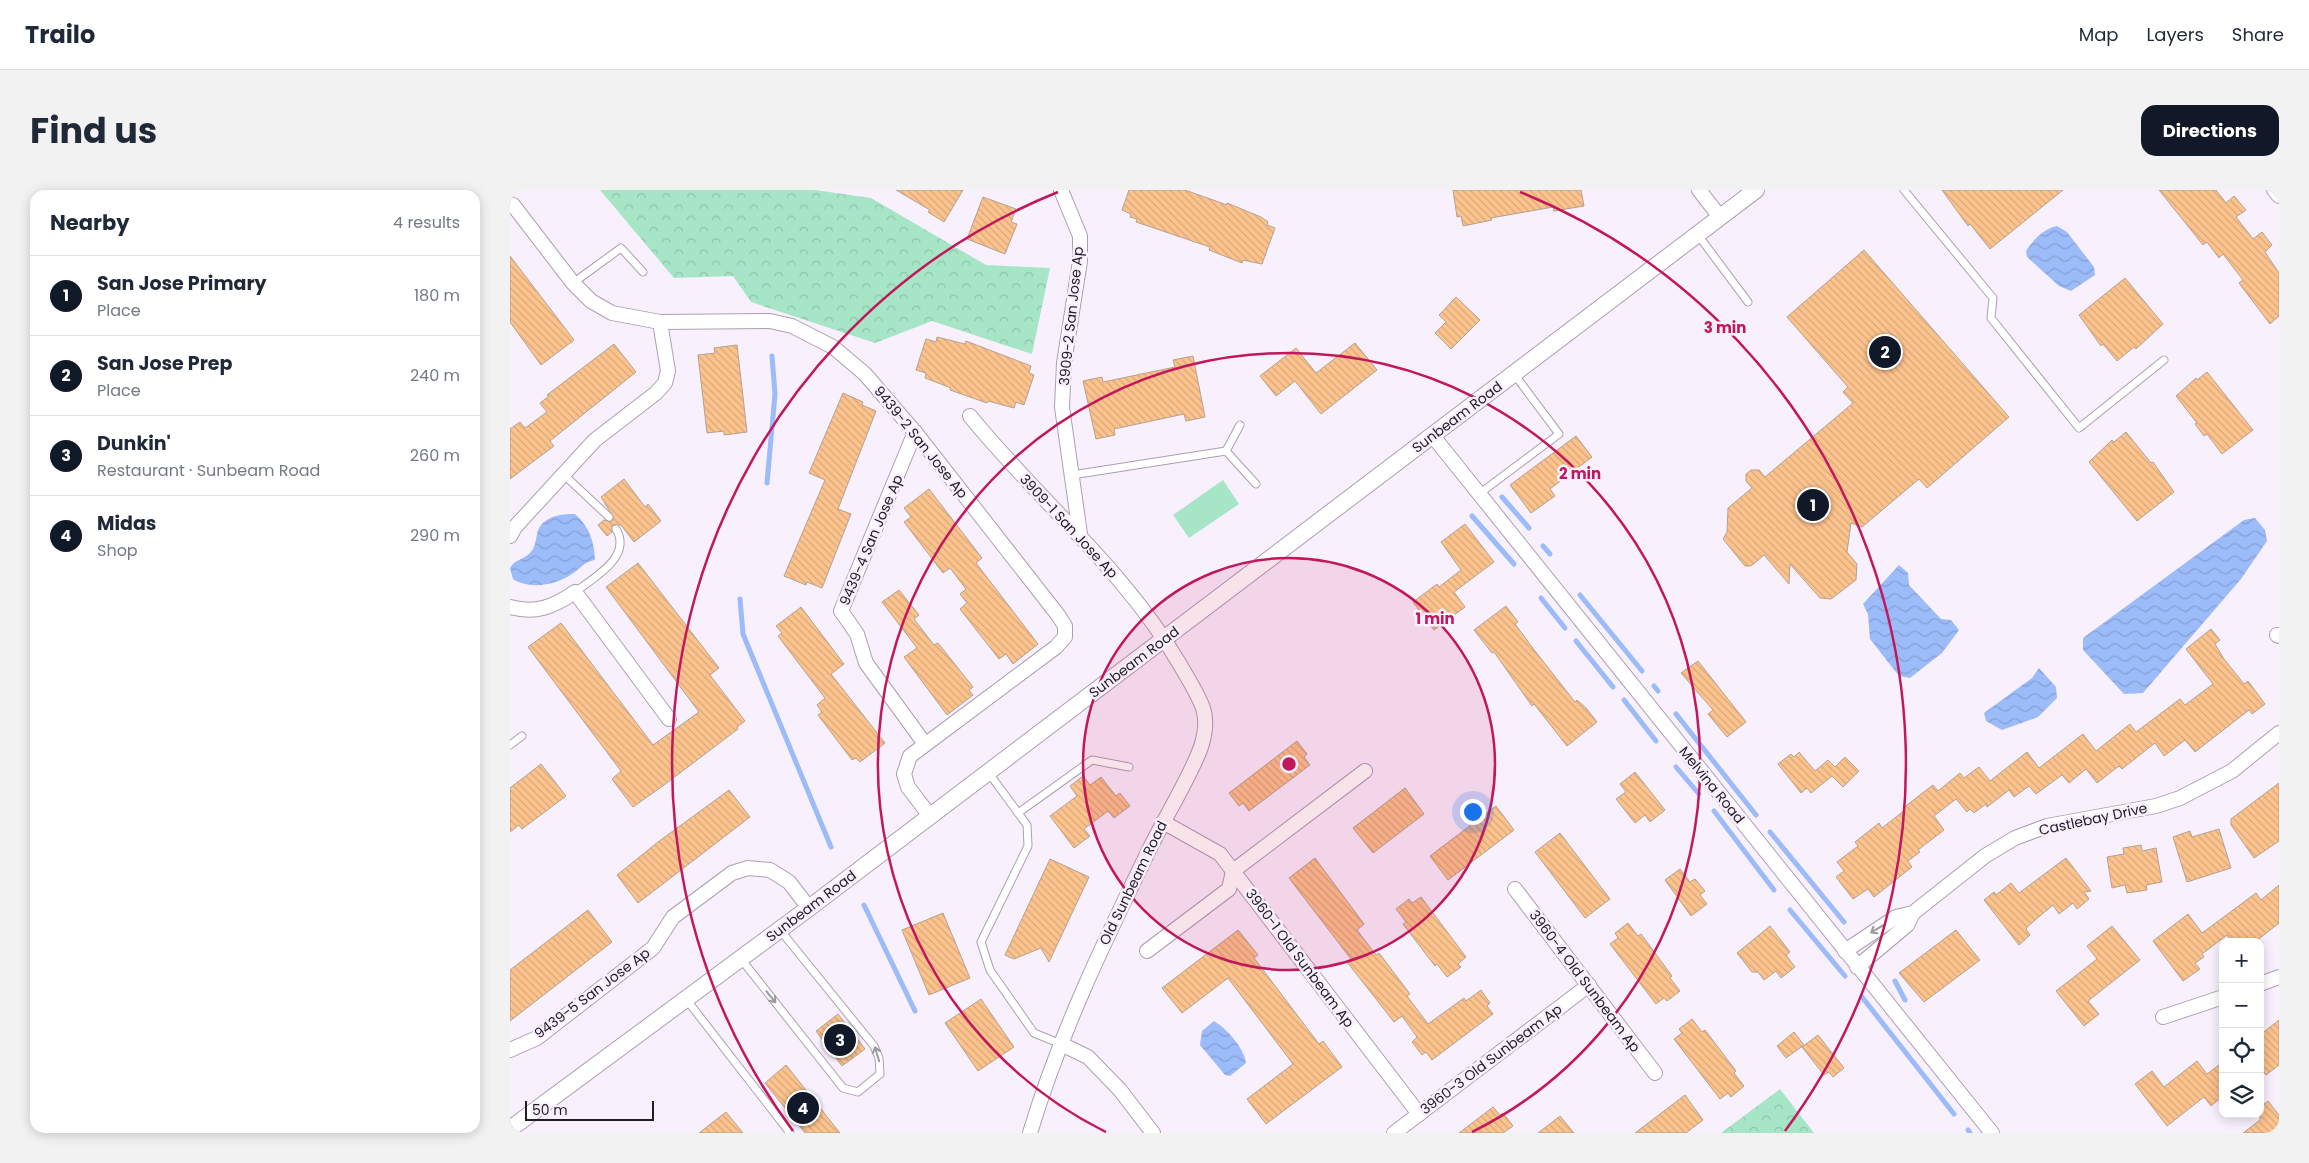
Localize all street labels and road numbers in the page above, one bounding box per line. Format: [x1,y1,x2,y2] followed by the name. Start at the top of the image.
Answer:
[1054,246,1088,386] street label: 3909-2 San Jose Ap
[1408,376,1506,458] street label: Sunbeam Road
[869,381,973,503] street label: 9439-2 San Jose Ap
[1015,469,1123,583] street label: 3909-1 San Jose Ap
[834,471,908,609] street label: 9439-4 San Jose Ap
[1085,621,1183,703] street label: Sunbeam Road
[1675,742,1749,828] street label: Melvina Road
[2037,798,2149,840] street label: Castlebay Drive
[1094,818,1172,948] street label: Old Sunbeam Road
[762,865,860,947] street label: Sunbeam Road
[1241,884,1359,1032] street label: 3960-1 Old Sunbeam Ap
[1525,906,1645,1056] street label: 3960-4 Old Sunbeam Ap
[530,943,654,1043] street label: 9439-5 San Jose Ap
[1416,999,1566,1119] street label: 3960-3 Old Sunbeam Ap

